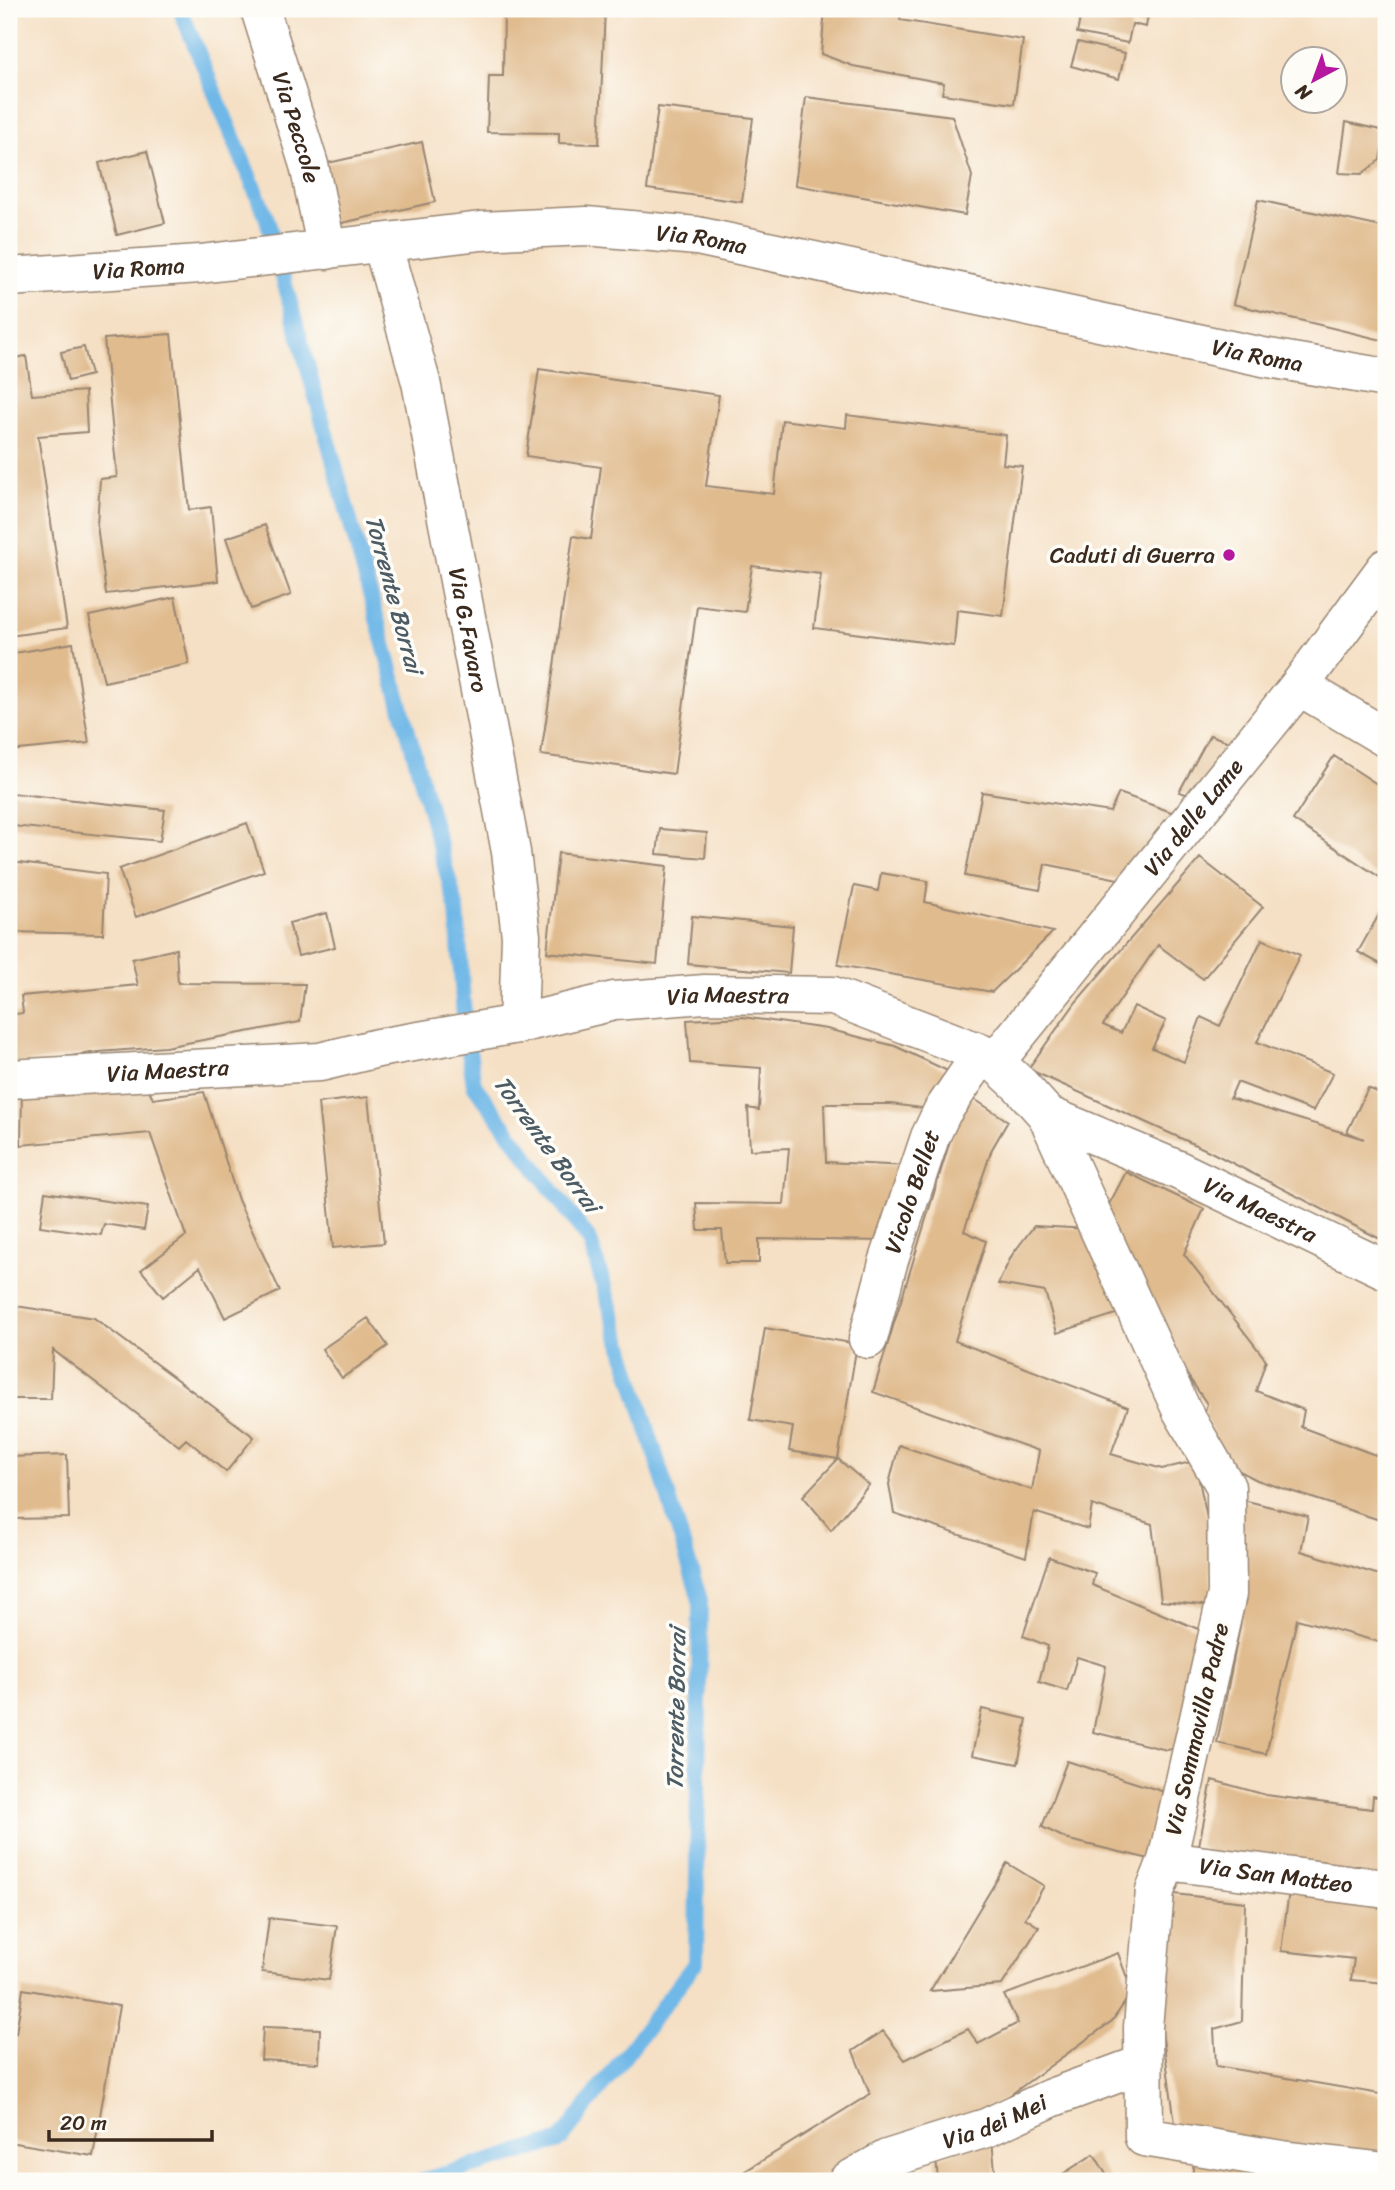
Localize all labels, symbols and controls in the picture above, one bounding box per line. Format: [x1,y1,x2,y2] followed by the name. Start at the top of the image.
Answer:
[1280,46,1350,116] north arrow
[260,66,333,187] street label: Via Peccole
[1287,75,1320,110] text: N
[654,212,751,267] street label: Via Roma
[91,245,186,292] street label: Via Roma
[1208,326,1306,384] street label: Via Roma
[353,510,436,682] water label: Torrente Borrai
[1050,535,1215,576] place label: Caduti di Guerra
[1221,547,1237,563] marker: Caduti di Guerra
[436,564,501,696] street label: Via G.Favaro
[1132,749,1254,885] street label: Via delle Lame
[665,973,790,1017] street label: Via Maestra
[106,1046,230,1094] street label: Via Maestra
[482,1066,614,1226] water label: Torrente Borrai
[872,1122,951,1259] street label: Vicolo Bellet
[1196,1165,1325,1255] street label: Via Maestra
[1153,1619,1241,1839] street label: Via Sommavilla Padre
[654,1623,698,1791] water label: Torrente Borrai
[1197,1845,1355,1905] street label: Via San Matteo
[937,2082,1055,2161] street label: Via dei Mei
[49,2099,212,2143] scale bar
[60,2104,107,2142] text: 20 m

